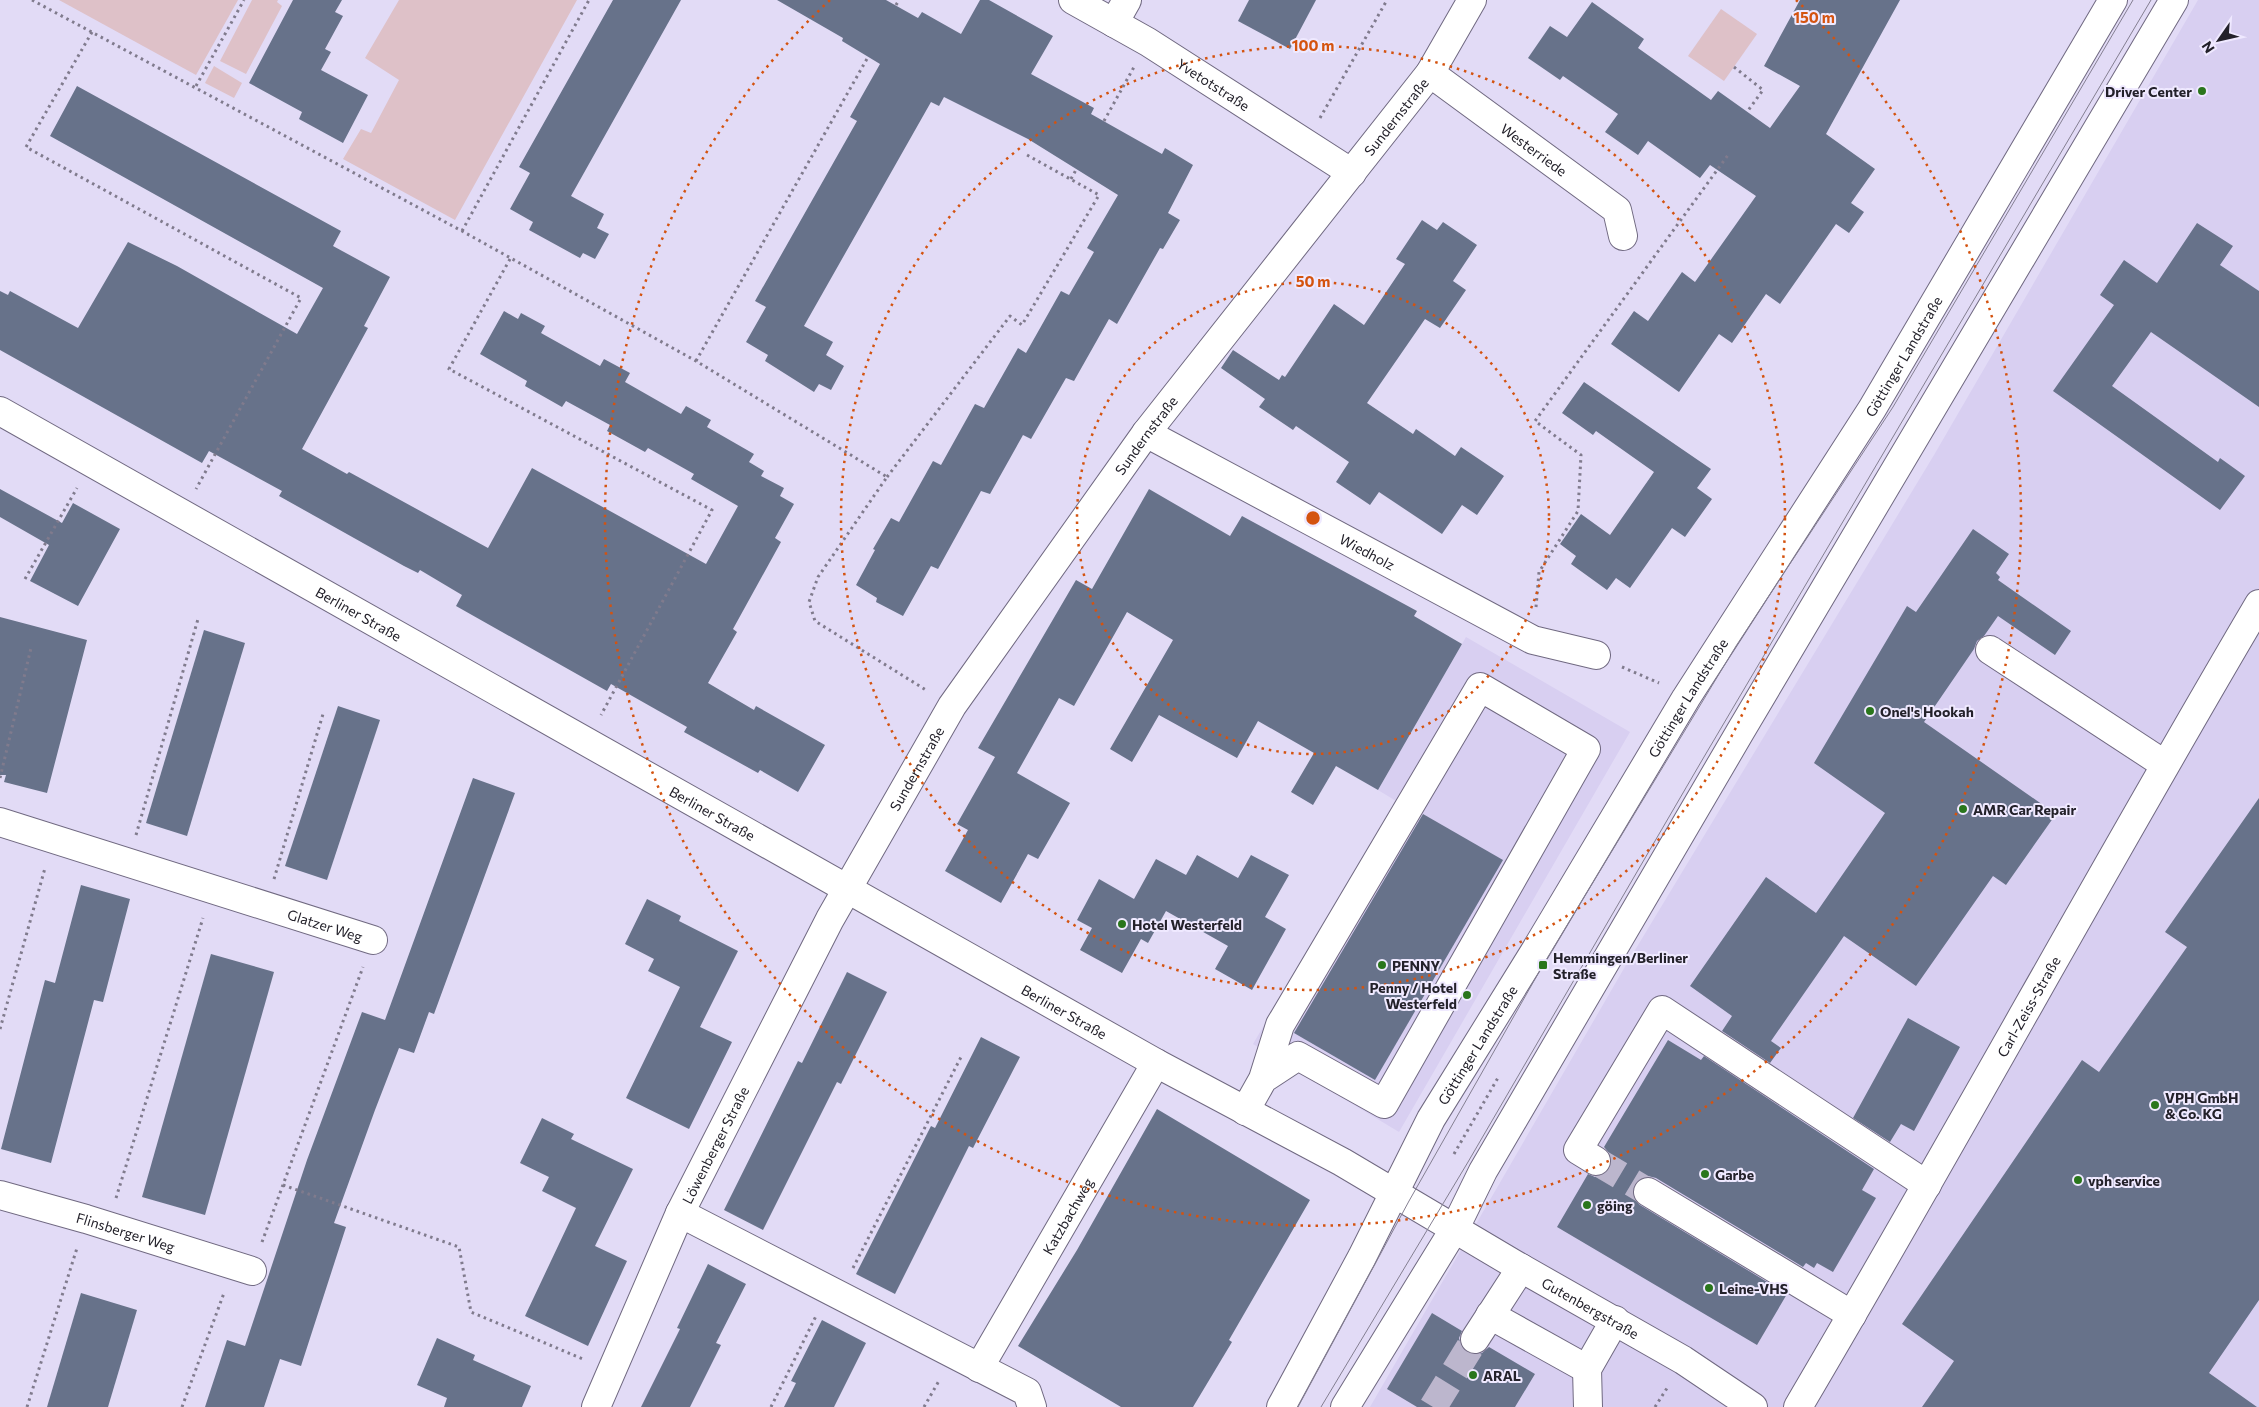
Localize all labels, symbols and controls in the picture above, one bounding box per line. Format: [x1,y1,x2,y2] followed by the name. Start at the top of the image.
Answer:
[1793,8,1835,26] text: 150 m
[2194,15,2244,65] north arrow
[1292,36,1334,54] text: 100 m
[2198,38,2218,57] text: N
[1174,55,1253,114] street label: Yvetotstraße
[1360,74,1431,159] street label: Sundernstraße
[2105,83,2192,100] place label: Driver Center
[2196,85,2208,97] marker: Driver Center
[1498,119,1570,179] street label: Westerriede
[1296,272,1330,290] text: 50 m
[1861,293,1945,420] street label: Göttinger Landstraße
[1111,392,1181,478] street label: Sundernstraße
[1304,509,1322,527] centre of rings
[1337,530,1398,573] street label: Wiedholz
[313,583,405,644] street label: Berliner Straße
[1644,635,1731,760] street label: Göttinger Landstraße
[1880,703,1974,720] place label: Onel's Hookah
[1864,705,1876,717] marker: Onel's Hookah
[886,723,947,813] street label: Sundernstraße
[667,782,758,844] street label: Berliner Straße
[1973,801,2076,818] place label: AMR Car Repair
[1957,803,1969,815] marker: AMR Car Repair
[285,905,365,945] street label: Glatzer Weg
[1132,916,1242,933] place label: Hotel Westerfeld
[1116,918,1128,930] marker: Hotel Westerfeld
[1553,949,1688,982] place label: Hemmingen/Berliner Straße
[1993,953,2063,1060] street label: Carl-Zeiss-Straße
[1392,957,1440,974] place label: PENNY
[1376,959,1388,971] marker: PENNY
[1537,959,1549,971] marker: Hemmingen/Berliner Straße
[1369,979,1457,1012] place label: Penny / Hotel Westerfeld
[1019,980,1110,1042] street label: Berliner Straße
[1434,982,1520,1108] street label: Göttinger Landstraße
[1461,989,1473,1001] marker: Penny / Hotel Westerfeld
[678,1083,752,1206] street label: Löwenberger Straße
[2165,1089,2238,1122] place label: VPH GmbH & Co. KG
[2149,1099,2161,1111] marker: VPH GmbH & Co. KG
[1715,1166,1754,1183] place label: Garbe
[1699,1168,1711,1180] marker: Garbe
[2088,1172,2160,1189] place label: vph service
[1038,1174,1096,1257] street label: Katzbachweg
[2072,1174,2084,1186] marker: vph service
[1597,1197,1633,1214] place label: göing
[1581,1199,1593,1211] marker: göing
[75,1208,178,1255] street label: Flinsberger Weg
[1539,1273,1642,1342] street label: Gutenbergstraße
[1719,1280,1788,1297] place label: Leine-VHS
[1703,1282,1715,1294] marker: Leine-VHS
[1483,1367,1521,1384] place label: ARAL
[1467,1369,1479,1381] marker: ARAL

